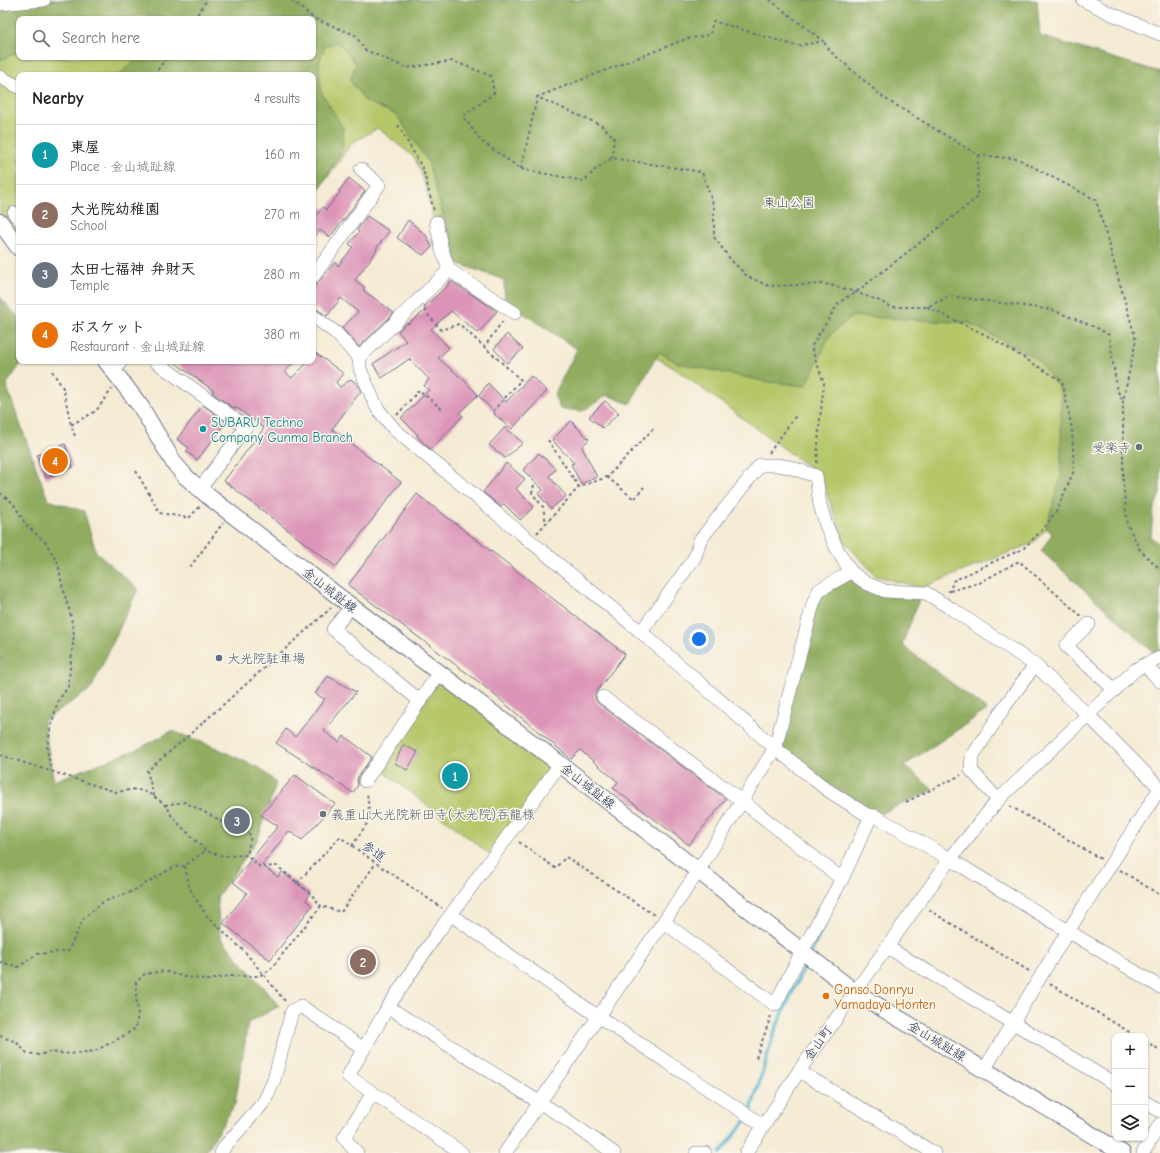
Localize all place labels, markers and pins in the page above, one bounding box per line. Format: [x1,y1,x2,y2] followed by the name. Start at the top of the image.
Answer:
[211,415,353,445] place label: SUBARU Techno Company Gunma Branch
[198,424,208,434] marker: SUBARU Techno Company Gunma Branch
[1092,440,1131,455] place label: 受楽寺
[1134,442,1144,452] marker: 受楽寺
[42,446,68,476] pin: 4
[227,651,305,666] place label: 大光院駐車場
[214,653,224,663] marker: 大光院駐車場
[442,761,468,791] pin: 1
[224,806,250,836] pin: 3
[331,807,535,822] place label: 義重山大光院新田寺(大光院)吞龍様
[318,809,328,819] marker: 義重山大光院新田寺(大光院)吞龍様
[350,947,376,977] pin: 2
[834,982,936,1012] place label: Ganso Donryu Yamadaya Honten
[821,991,831,1001] marker: Ganso Donryu Yamadaya Honten

